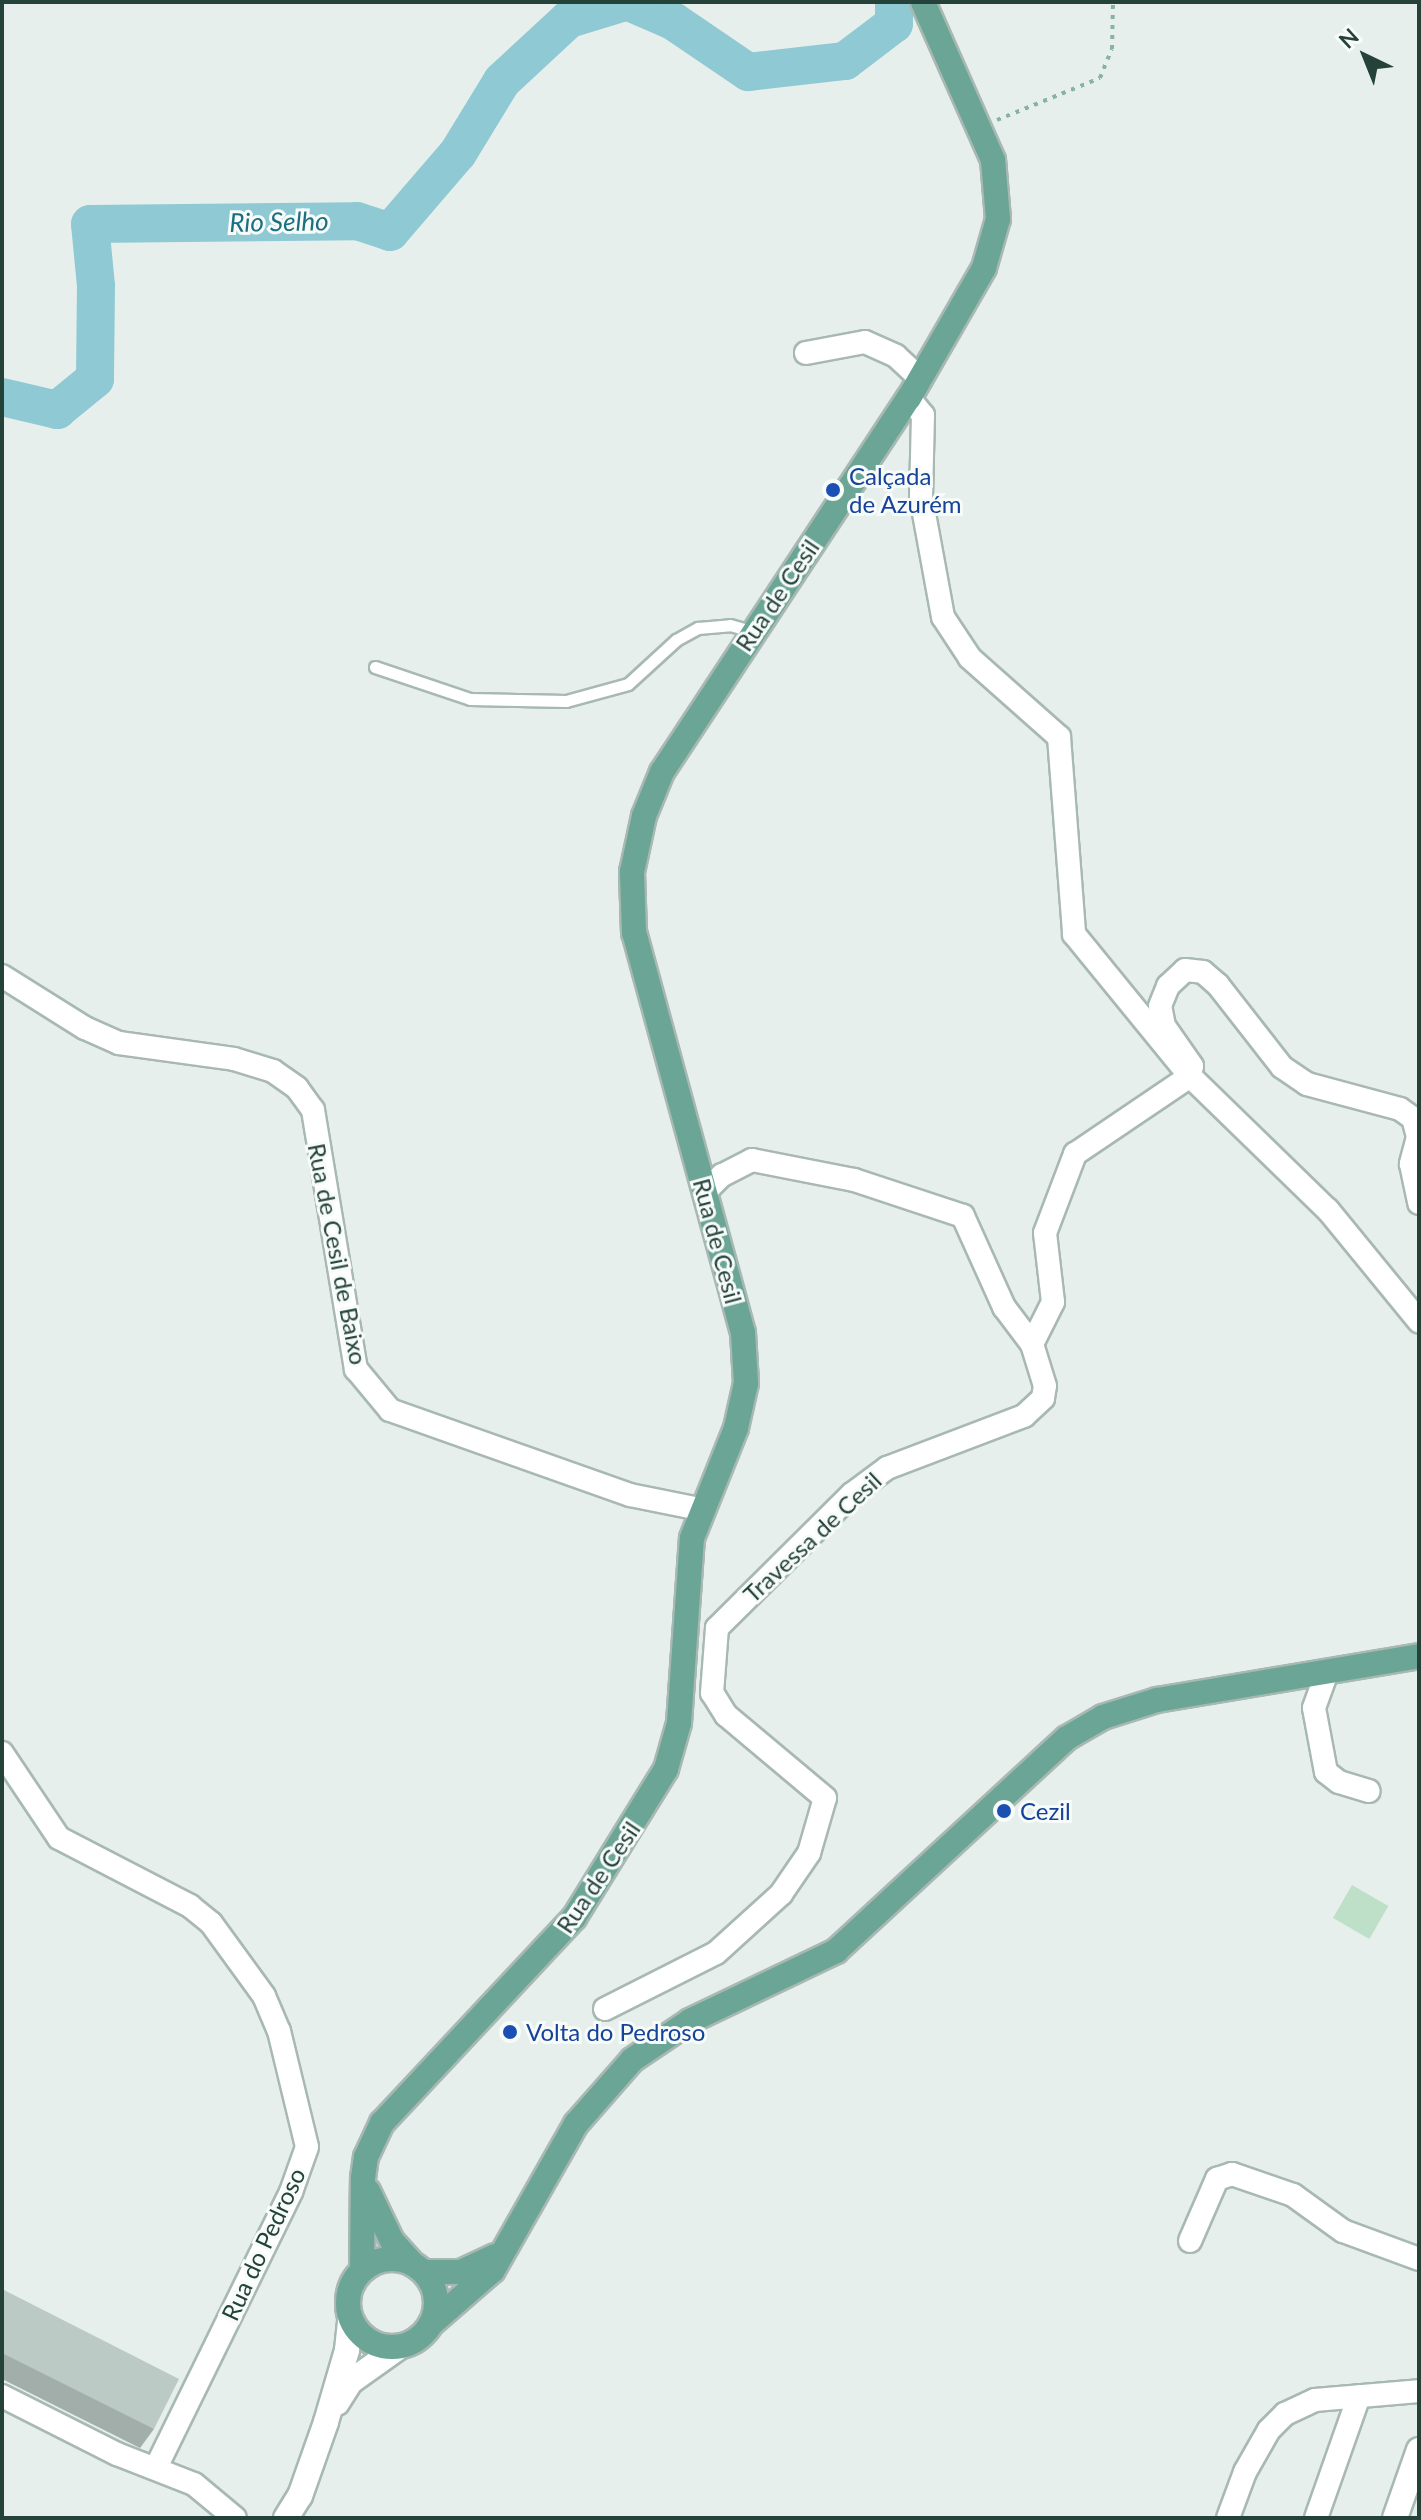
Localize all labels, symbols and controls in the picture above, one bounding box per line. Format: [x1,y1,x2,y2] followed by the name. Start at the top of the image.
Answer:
[1325,16,1405,96] north arrow
[1333,22,1364,54] text: N
[229,206,329,238] water label: Rio Selho
[849,462,962,518] place label: Calçada de Azurém
[824,481,842,499] marker: Calçada de Azurém
[729,534,825,656] street label: Rua de Cesil
[302,1141,374,1367] street label: Rua de Cesil de Baixo
[687,1175,749,1307] street label: Rua de Cesil
[737,1466,887,1608] street label: Travessa de Cesil
[1020,1797,1071,1825] place label: Cezil
[995,1802,1013,1820] marker: Cezil
[550,1816,646,1938] street label: Rua de Cesil
[526,2018,705,2046] place label: Volta do Pedroso
[501,2023,519,2041] marker: Volta do Pedroso
[215,2163,311,2325] street label: Rua do Pedroso

